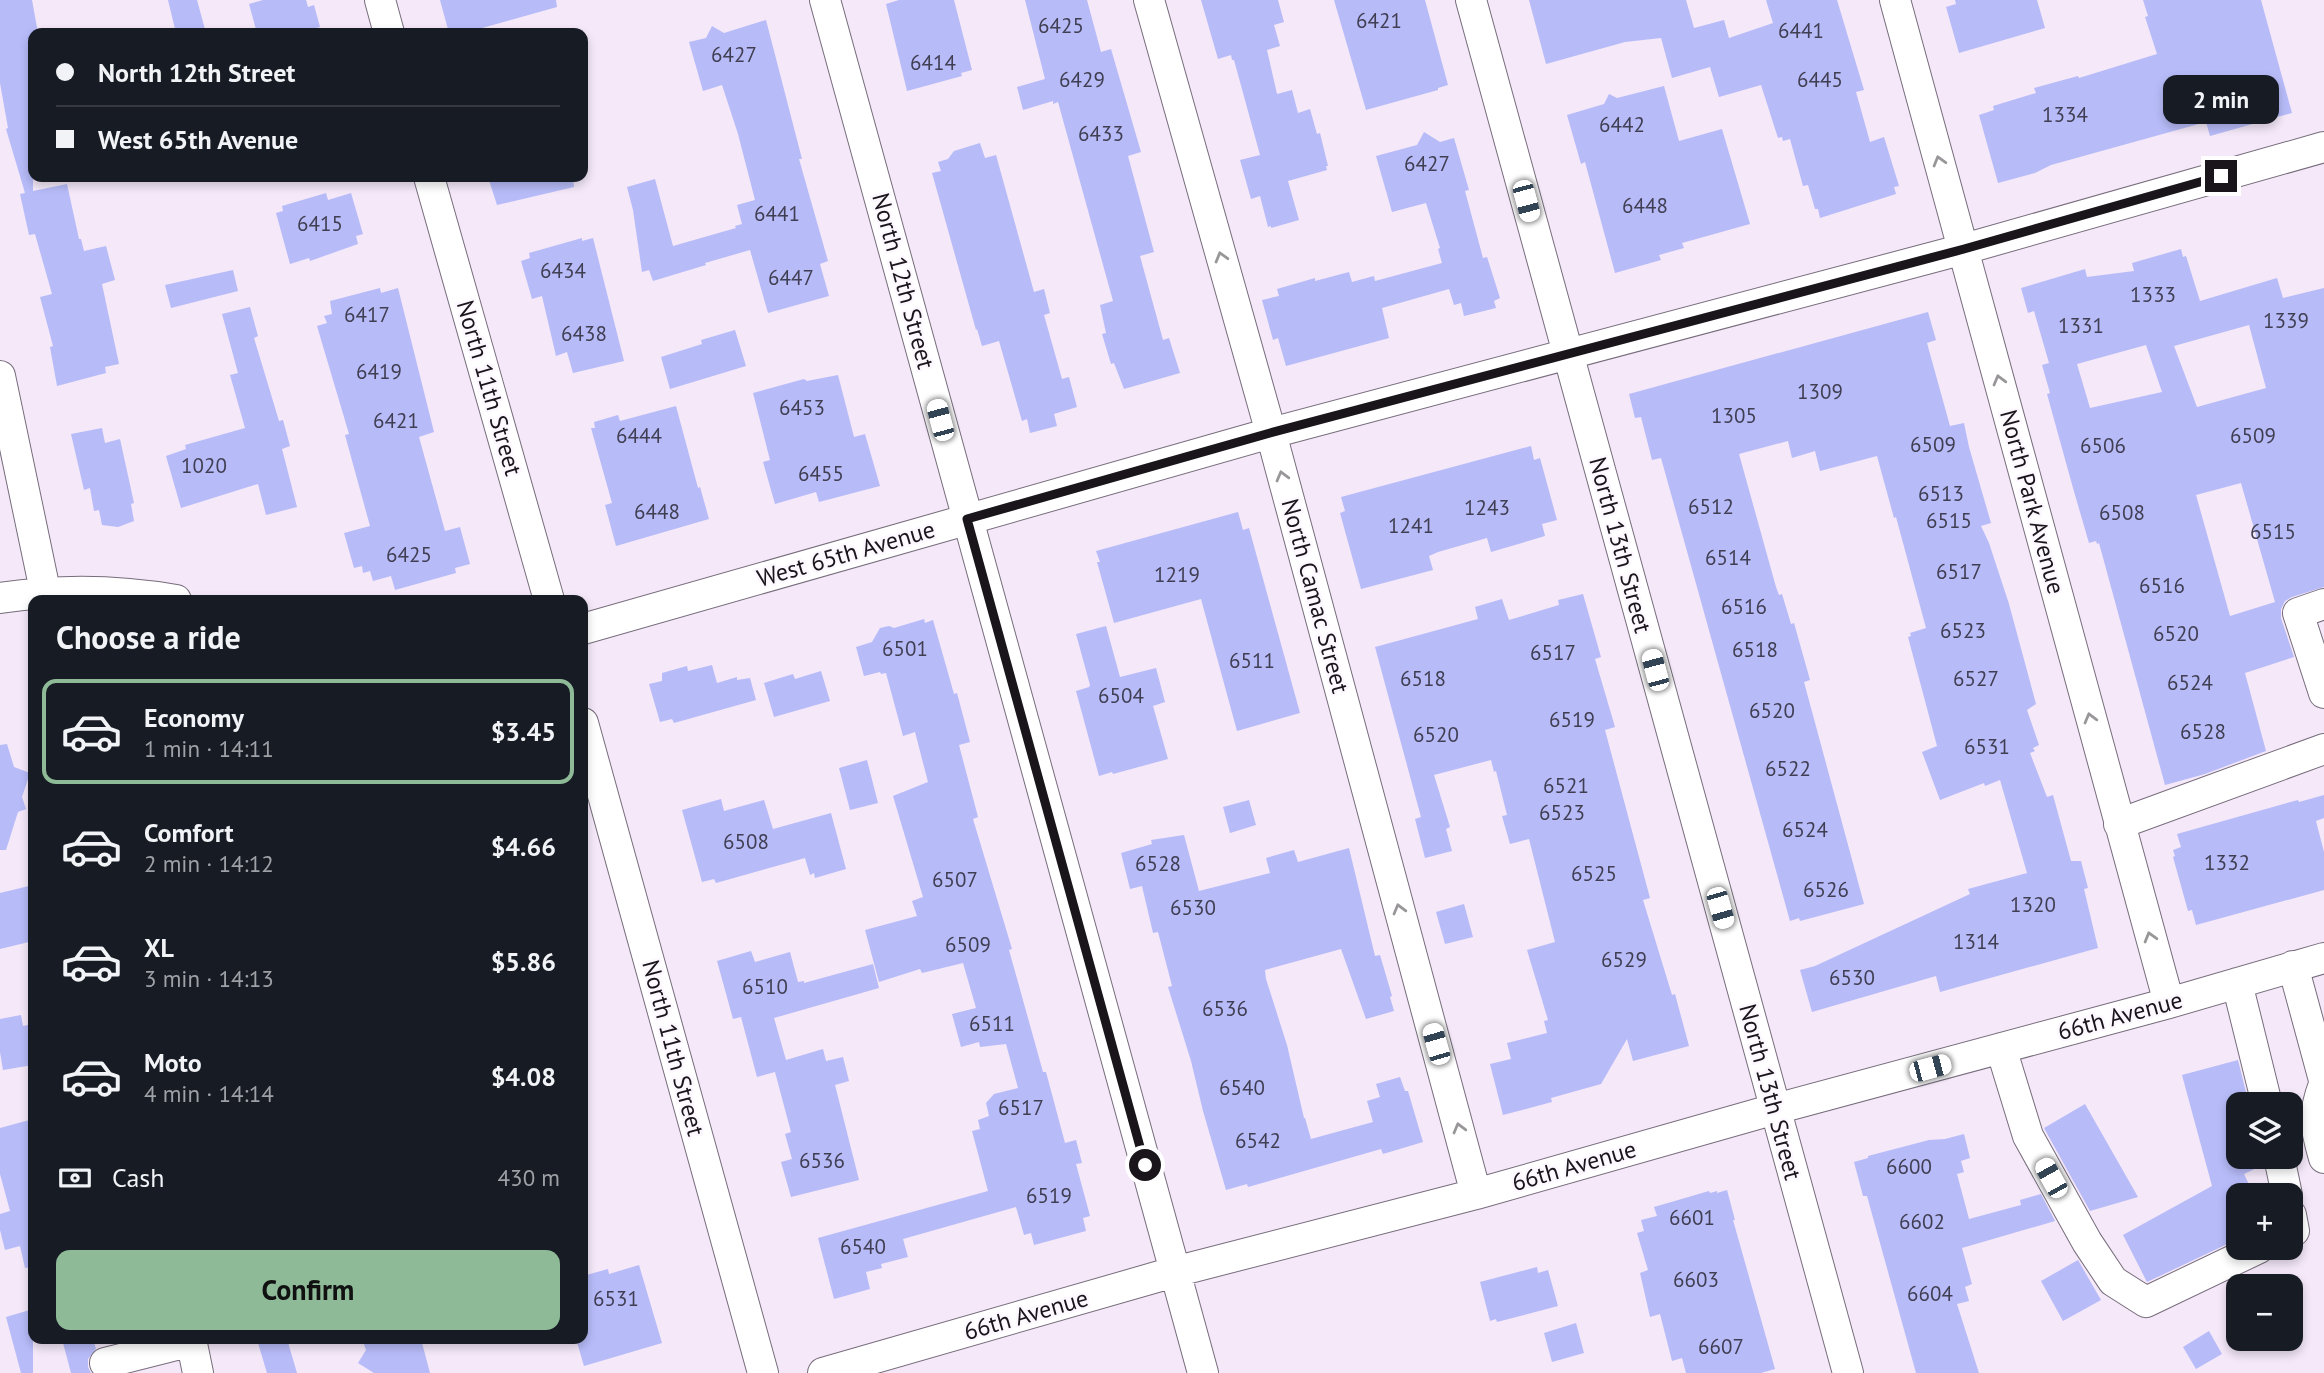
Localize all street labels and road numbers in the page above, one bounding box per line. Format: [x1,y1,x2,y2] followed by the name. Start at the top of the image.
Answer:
[865,190,942,372] street label: North 12th Street
[450,297,529,479] street label: North 11th Street
[1993,406,2072,597] street label: North Park Avenue
[1582,454,1659,636] street label: North 13th Street
[1275,495,1356,697] street label: North Camac Street
[753,513,938,594] street label: West 65th Avenue
[635,957,712,1139] street label: North 11th Street
[2054,984,2186,1047] street label: 66th Avenue
[1732,1001,1809,1183] street label: North 13th Street
[1508,1133,1640,1198] street label: 66th Avenue
[960,1282,1092,1347] street label: 66th Avenue

